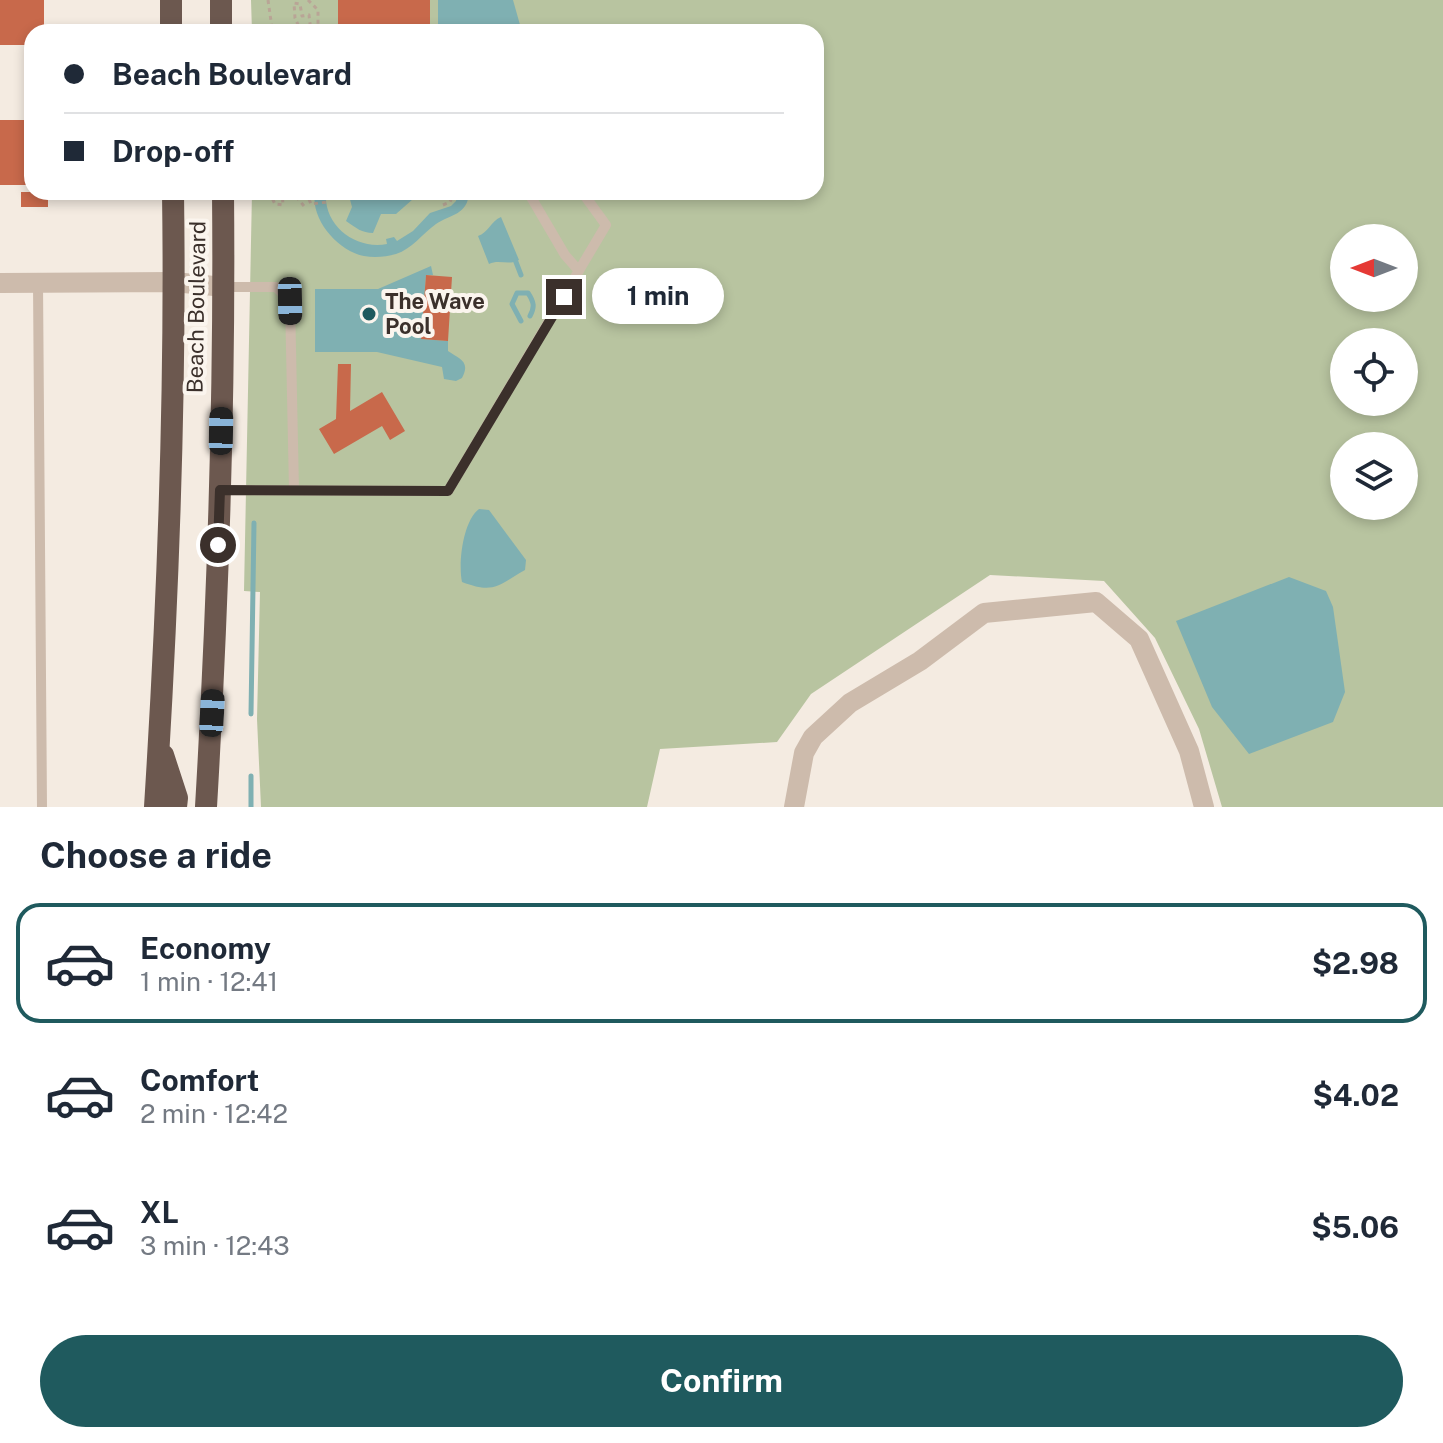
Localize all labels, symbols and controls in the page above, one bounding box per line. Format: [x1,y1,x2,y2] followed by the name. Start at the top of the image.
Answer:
[112,56,352,92] text: Beach Boulevard
[112,133,234,169] text: Drop-off
[181,221,211,393] street label: Beach Boulevard
[1330,224,1418,312] north arrow
[1330,224,1418,520] map controls
[592,269,724,325] callout: 1 min
[278,277,302,325] car
[546,279,582,315] route end
[627,280,689,311] text: 1 min
[385,288,485,339] place label: The Wave Pool
[360,305,378,323] marker: The Wave Pool
[1330,328,1418,416] button: locate
[209,407,233,455] car
[1330,432,1418,520] button: layers
[200,527,236,563] route start
[199,688,225,738] car
[40,834,272,876] text: Choose a ride
[44,927,116,999] icon: car
[140,930,271,966] text: Economy
[1312,945,1399,981] text: $2.98
[140,966,278,997] text: 1 min · 12:41
[44,1059,116,1131] icon: car
[140,1062,259,1098] text: Comfort
[1312,1077,1399,1113] text: $4.02
[140,1098,288,1129] text: 2 min · 12:42
[44,1191,116,1263] icon: car
[140,1194,179,1230] text: XL
[1311,1209,1399,1245] text: $5.06
[140,1230,290,1261] text: 3 min · 12:43
[40,1335,1403,1427] button: Confirm

